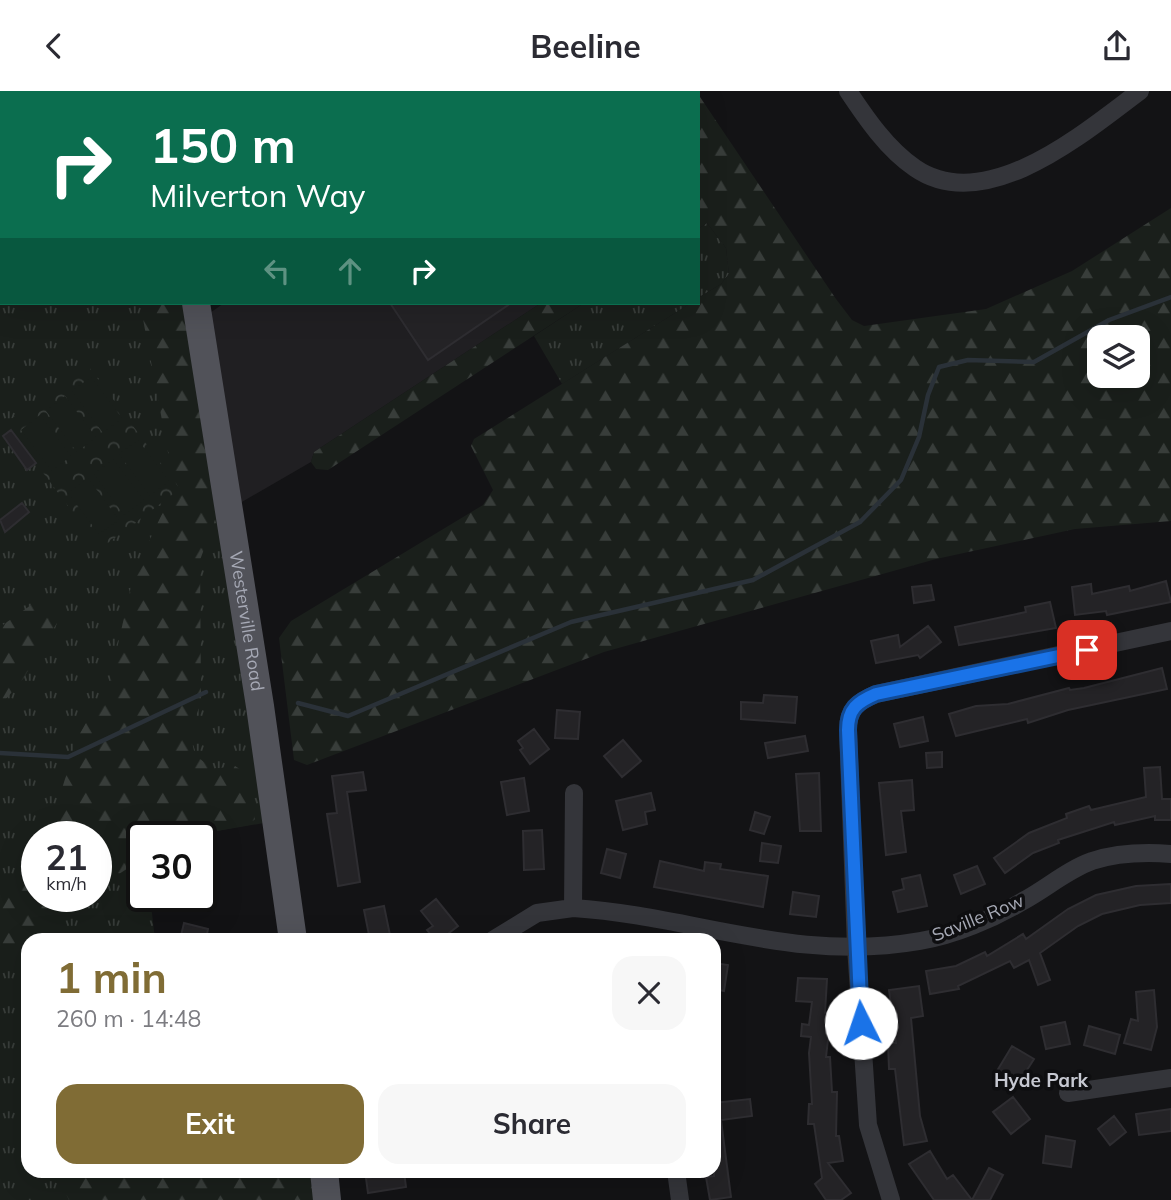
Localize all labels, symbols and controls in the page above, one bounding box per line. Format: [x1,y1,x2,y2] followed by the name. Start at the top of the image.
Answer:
[530,26,641,66] text: Beeline
[35,27,73,65] icon: back
[1098,27,1136,65] icon: share
[150,114,296,175] text: 150 m
[35,119,126,210] icon: right
[150,175,366,215] text: Milverton Way
[258,252,296,290] icon: left
[331,252,369,290] icon: ahead
[404,252,442,290] icon: right
[1087,325,1150,388] map controls
[1087,325,1150,388] button: layers
[225,549,269,693] street label: Westerville Road
[1057,620,1117,680] pin
[1068,631,1106,669] icon: arrive
[126,821,217,912] speed limit sign: 30
[45,835,88,879] text: 21
[46,872,87,895] text: km/h
[929,889,1027,946] street label: Saville Row
[56,951,167,1004] text: 1 min
[612,956,686,1030] button: close
[824,986,898,1060] position arrow
[56,1004,201,1033] text: 260 m · 14:48
[994,1068,1089,1092] district label: Hyde Park
[56,1084,364,1164] button: Exit
[378,1084,686,1164] button: Share

